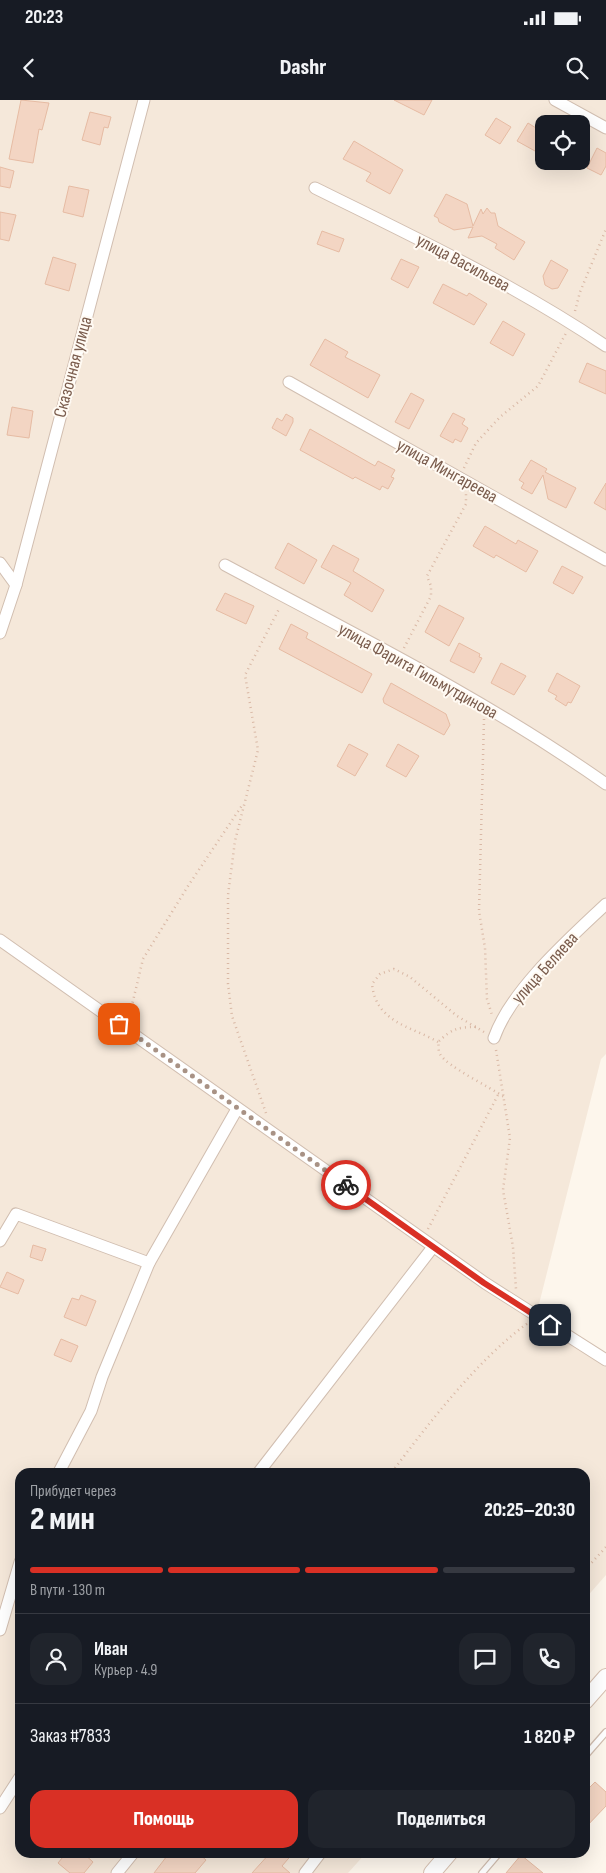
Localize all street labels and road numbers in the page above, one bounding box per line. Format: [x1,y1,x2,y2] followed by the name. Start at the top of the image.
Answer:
[413,230,513,296] street label: улица Васильева
[49,314,97,420] street label: Сказочная улица
[393,435,501,507] street label: улица Мингареева
[335,618,501,724] street label: улица Фарита Гильмутдинова
[507,928,583,1008] street label: улица Беляева

